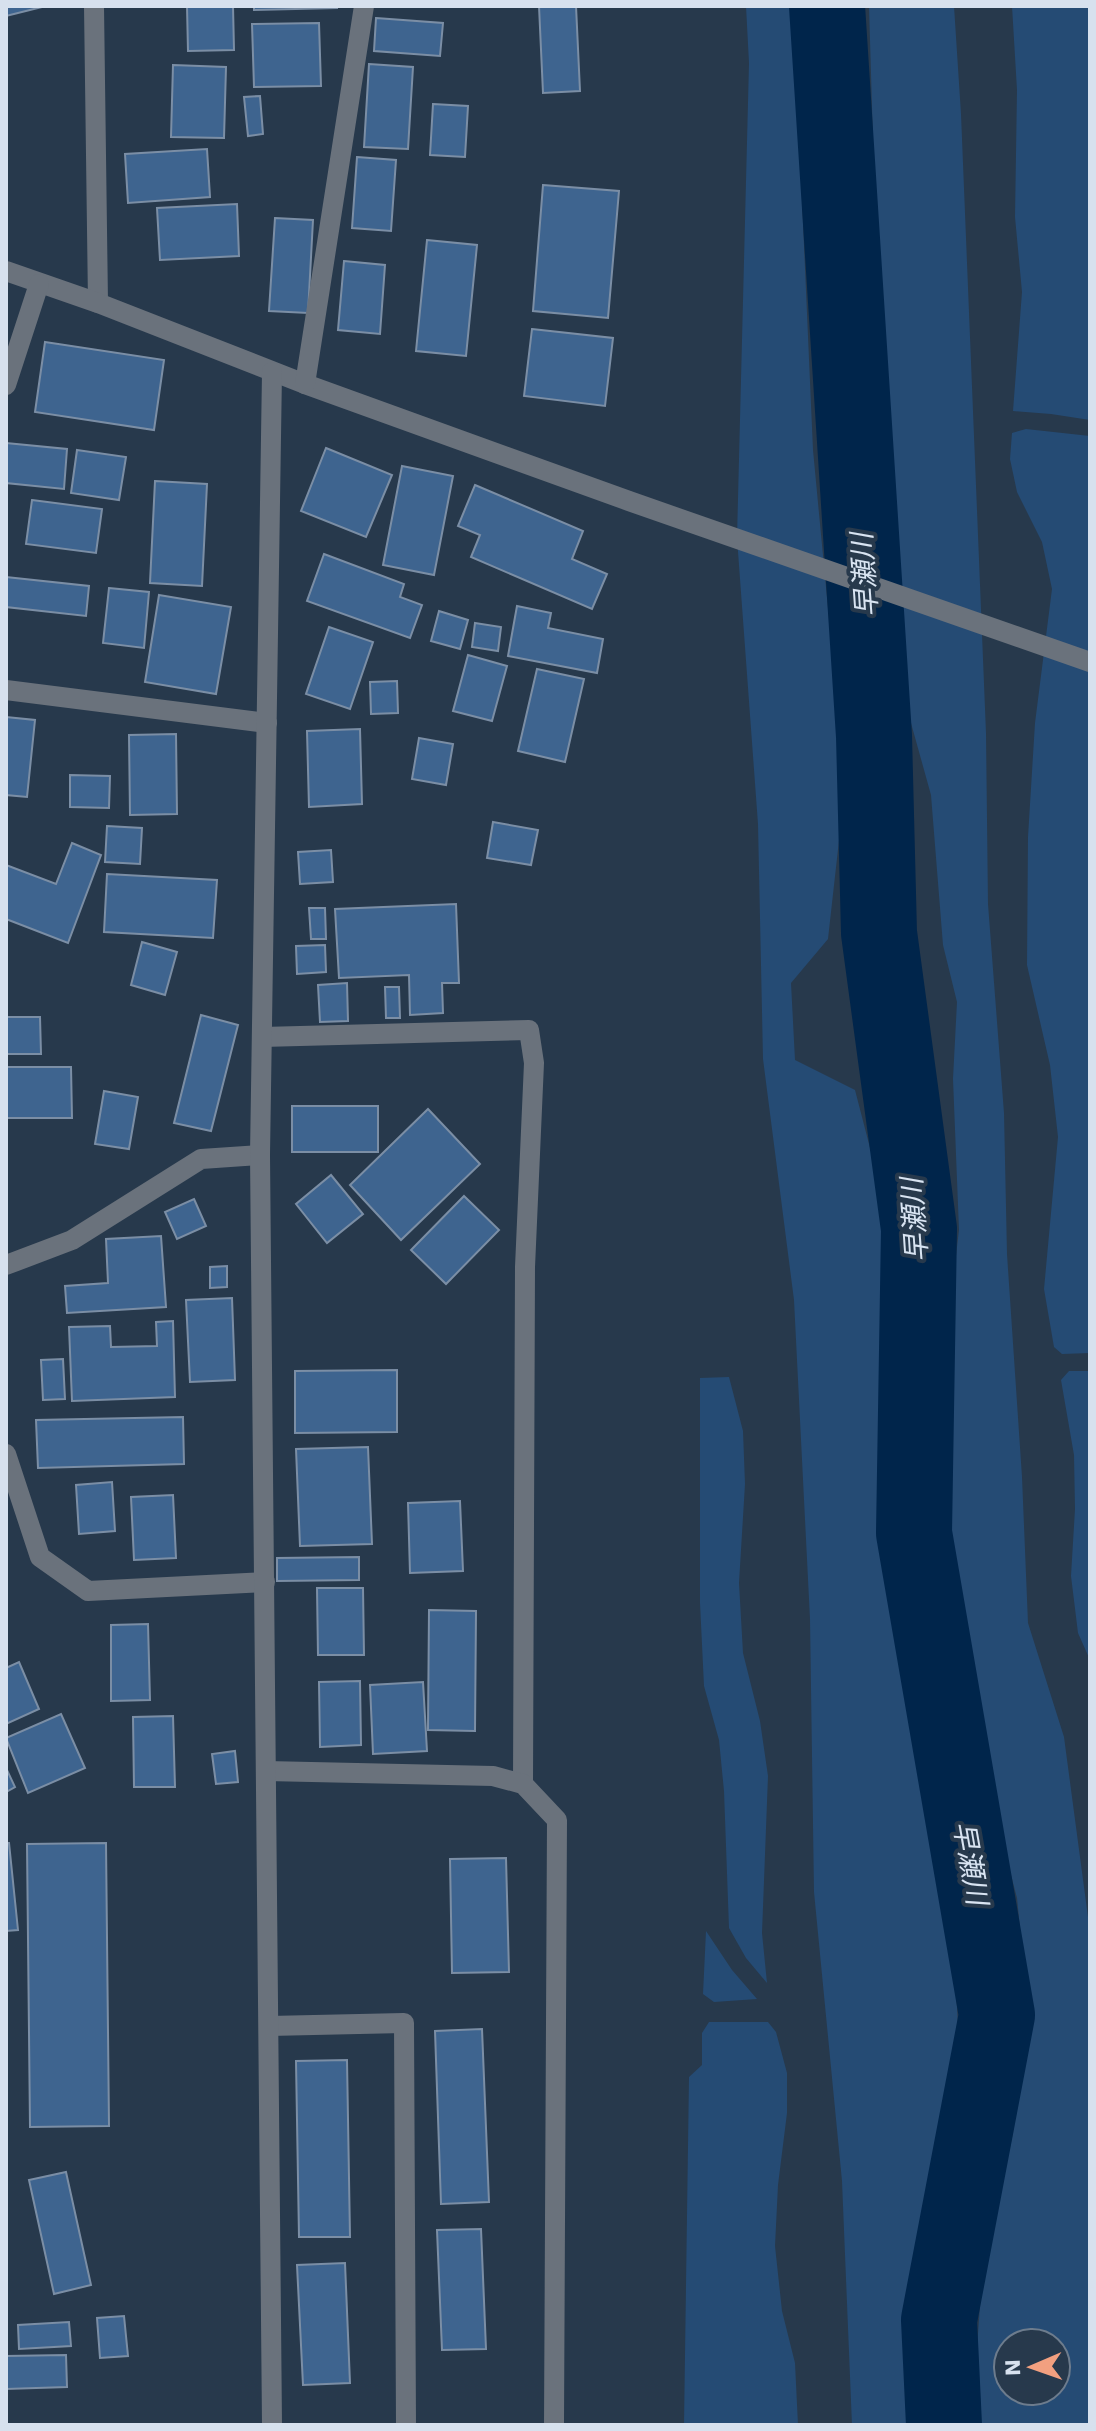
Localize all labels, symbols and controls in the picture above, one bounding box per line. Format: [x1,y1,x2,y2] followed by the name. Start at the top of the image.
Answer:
[845,529,884,618] water label: 早瀬川
[895,1174,934,1263] water label: 早瀬川
[947,1819,995,1910] water label: 早瀬川
[992,2327,1072,2407] north arrow
[1000,2359,1025,2376] text: N

